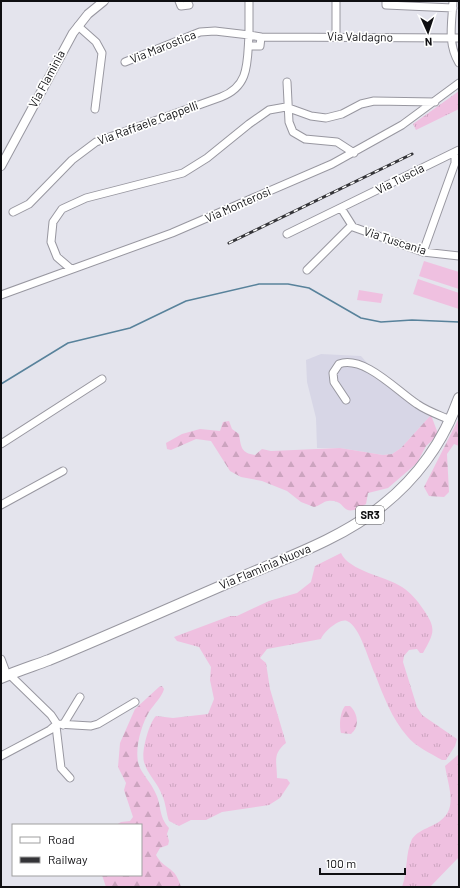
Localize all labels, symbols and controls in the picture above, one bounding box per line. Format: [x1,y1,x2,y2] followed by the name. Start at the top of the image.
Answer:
[408,12,448,52] north arrow
[128,27,198,66] street label: Via Marostica
[327,28,393,44] street label: Via Valdagno
[425,36,433,49] text: N
[25,47,67,110] street label: Via Flaminia
[95,97,200,147] street label: Via Raffaele Cappelli
[373,160,426,196] street label: Via Tuscia
[203,183,273,225] street label: Via Monterosi
[362,223,428,257] street label: Via Tuscania
[356,506,384,524] road number: SR3
[217,540,312,592] street label: Via Flaminia Nuova
[12,824,142,876] legend
[48,832,75,846] text: Road
[320,850,405,876] scale bar
[48,852,88,866] text: Railway
[326,856,356,870] text: 100 m

